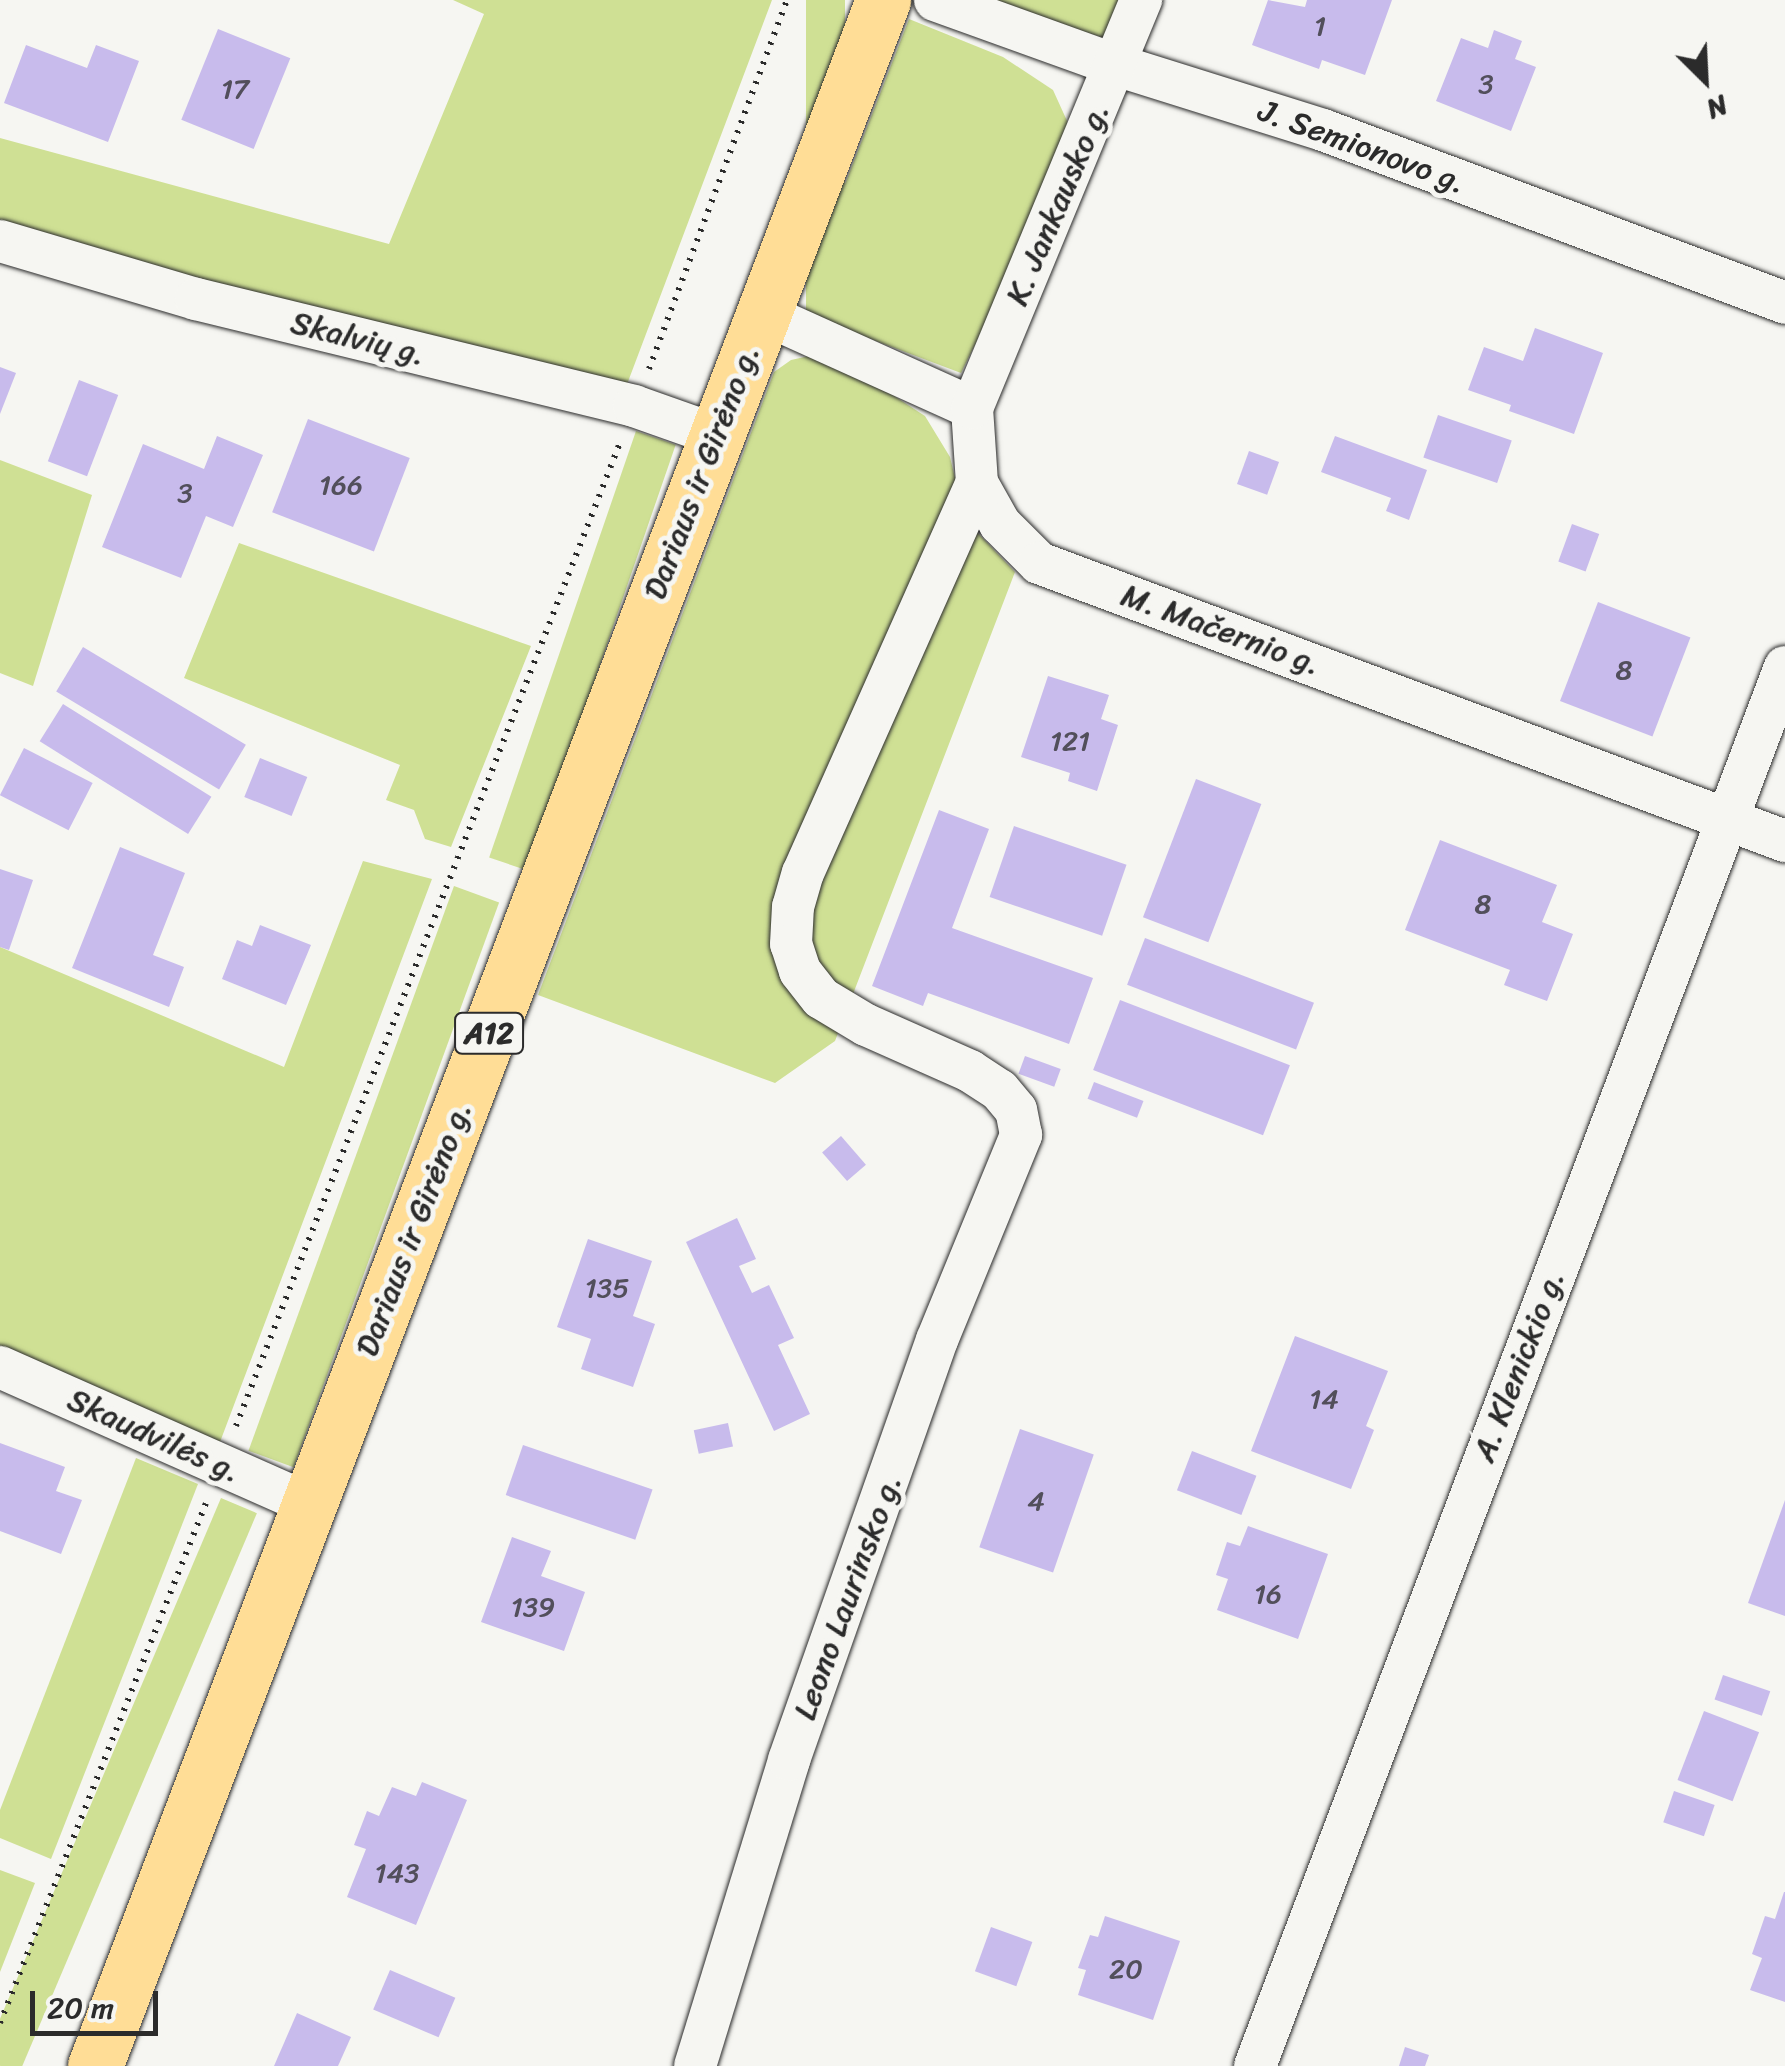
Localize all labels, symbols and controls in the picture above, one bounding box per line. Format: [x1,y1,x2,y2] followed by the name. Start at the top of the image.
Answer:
[1314,9,1326,43] house number: 1
[1655,30,1755,130] north arrow
[1478,67,1494,101] house number: 3
[221,72,249,106] house number: 17
[1699,82,1736,134] text: N
[1253,92,1471,202] street label: J. Semionovo g.
[998,97,1118,311] street label: K. Jankausko g.
[287,304,429,374] street label: Skalvių g.
[636,339,768,605] street label: Dariaus ir Girėno g.
[319,468,363,502] house number: 166
[177,476,193,510] house number: 3
[1117,576,1325,684] street label: M. Mačernio g.
[1616,653,1632,687] house number: 8
[1050,724,1090,758] house number: 121
[1475,887,1491,921] house number: 8
[454,1008,524,1058] road number: A12
[348,1096,480,1362] street label: Dariaus ir Girėno g.
[1465,1265,1573,1467] street label: A. Klenickio g.
[585,1271,629,1305] house number: 135
[62,1381,246,1491] street label: Skaudvilės g.
[1309,1382,1339,1416] house number: 14
[786,1470,910,1724] street label: Leono Laurinsko g.
[1027,1484,1045,1518] house number: 4
[1254,1577,1282,1611] house number: 16
[511,1590,555,1624] house number: 139
[375,1856,419,1890] house number: 143
[1109,1952,1143,1986] house number: 20
[35,1971,162,2033] scale bar
[47,1981,114,2035] text: 20 m

